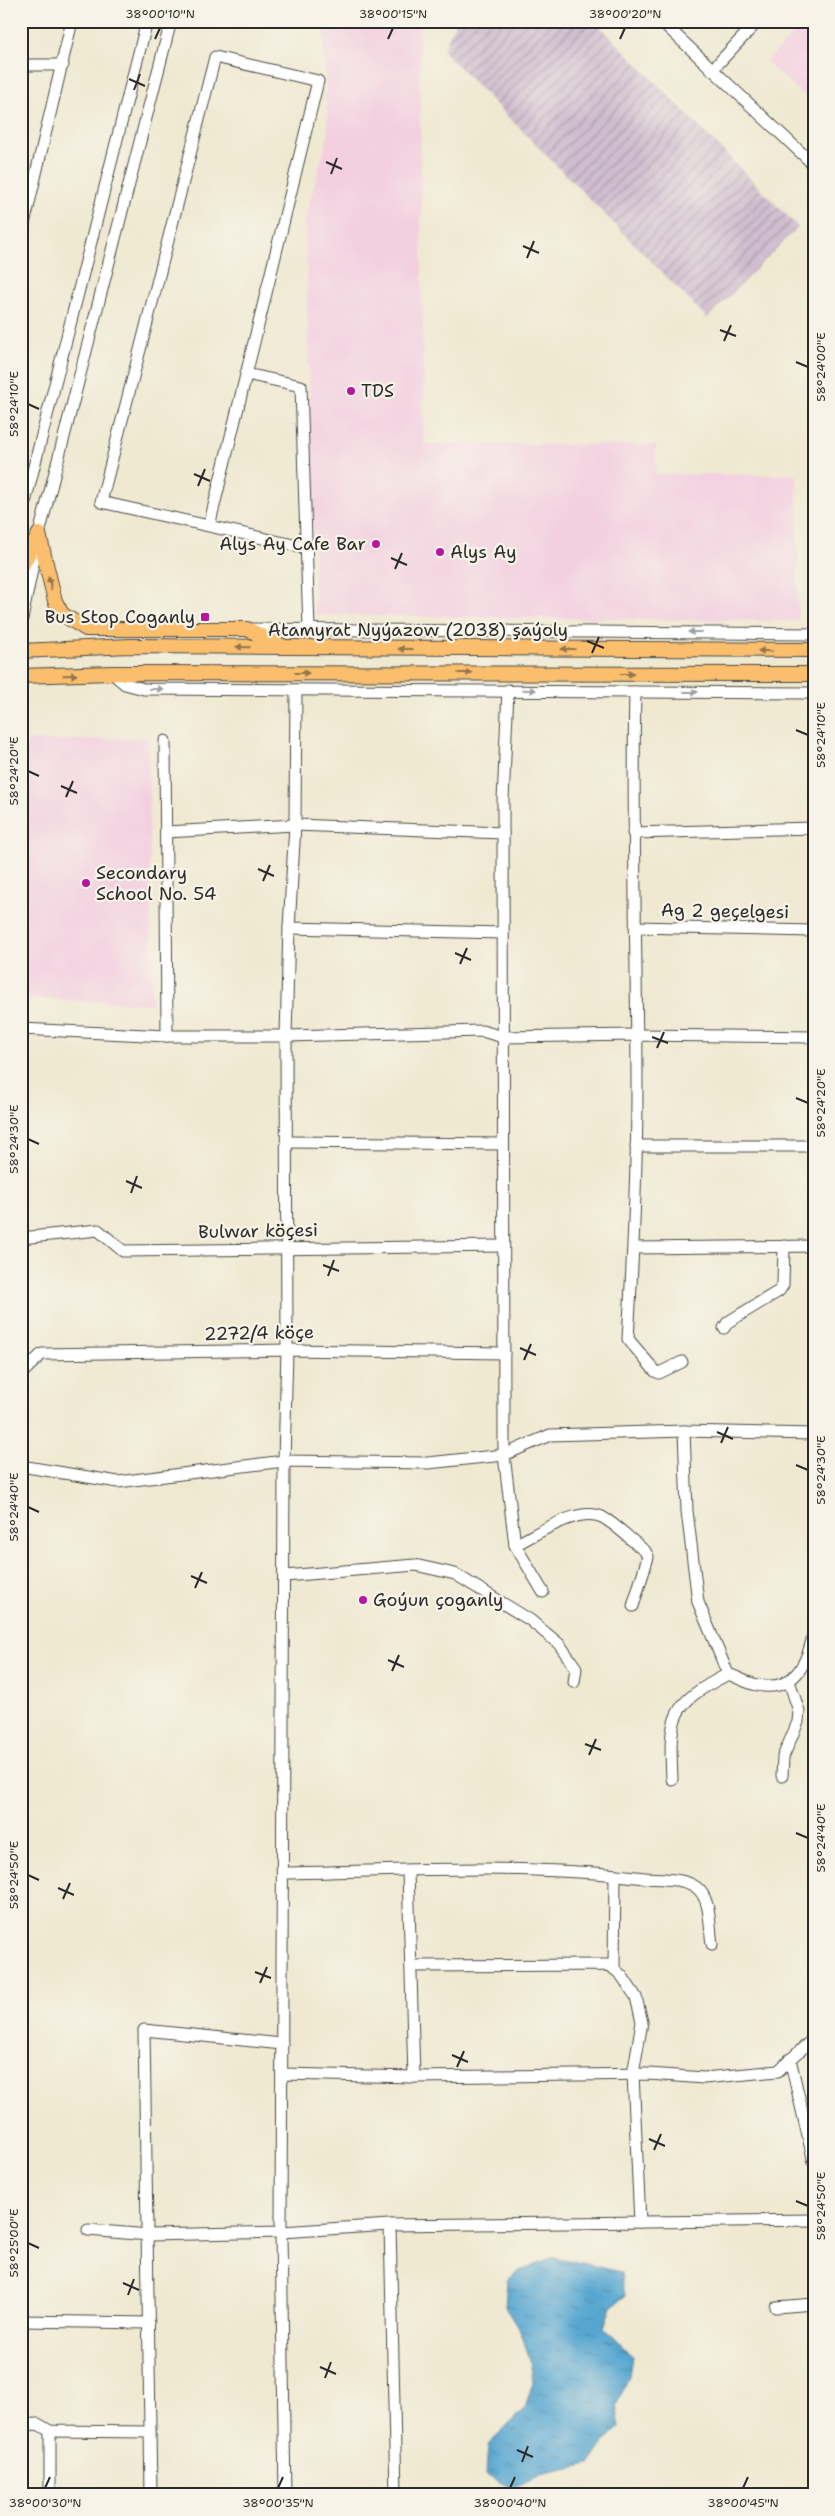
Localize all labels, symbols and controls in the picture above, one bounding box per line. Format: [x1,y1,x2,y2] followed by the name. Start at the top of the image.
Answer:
[125,6,195,22] text: 38°00'10"N
[359,6,427,22] text: 38°00'15"N
[589,6,661,22] text: 38°00'20"N
[813,332,829,402] text: 58°24'00"E
[6,371,22,437] text: 58°24'10"E
[361,379,394,403] place label: TDS
[345,385,357,397] marker: TDS
[219,532,366,556] place label: Alys Ay Cafe Bar
[370,538,382,550] marker: Alys Ay Cafe Bar
[450,540,517,564] place label: Alys Ay
[434,546,446,558] marker: Alys Ay
[45,575,53,591] one-way arrow
[45,605,195,629] place label: Bus Stop Coganly
[199,611,211,623] marker: Bus Stop Coganly
[268,618,568,642] street label: Atamyrat Nyýazow (2038) şaýoly
[687,628,703,636] one-way arrow
[234,643,250,651] one-way arrow
[397,645,413,653] one-way arrow
[559,645,575,653] one-way arrow
[757,647,773,655] one-way arrow
[295,669,311,677] one-way arrow
[457,669,473,677] one-way arrow
[62,670,78,678] one-way arrow
[620,670,636,678] one-way arrow
[148,686,164,694] one-way arrow
[521,687,537,695] one-way arrow
[683,689,699,697] one-way arrow
[813,702,829,768] text: 58°24'10"E
[6,736,22,806] text: 58°24'20"E
[96,861,216,906] place label: Secondary School No. 54
[80,877,92,889] marker: Secondary School No. 54
[661,898,789,924] street label: Ag 2 geçelgesi
[813,1068,829,1138] text: 58°24'20"E
[6,1104,22,1174] text: 58°24'30"E
[198,1218,318,1244] street label: Bulwar köçesi
[204,1320,314,1346] street label: 2272/4 köçe
[813,1435,829,1505] text: 58°24'30"E
[6,1472,22,1542] text: 58°24'40"E
[373,1588,503,1612] place label: Goýun çoganly
[357,1594,369,1606] marker: Goýun çoganly
[813,1803,829,1873] text: 58°24'40"E
[6,1841,22,1909] text: 58°24'50"E
[813,2172,829,2240] text: 58°24'50"E
[6,2209,22,2277] text: 58°25'00"E
[9,2495,81,2511] text: 38°00'30"N
[242,2495,314,2511] text: 38°00'35"N
[474,2495,546,2511] text: 38°00'40"N
[707,2495,779,2511] text: 38°00'45"N

